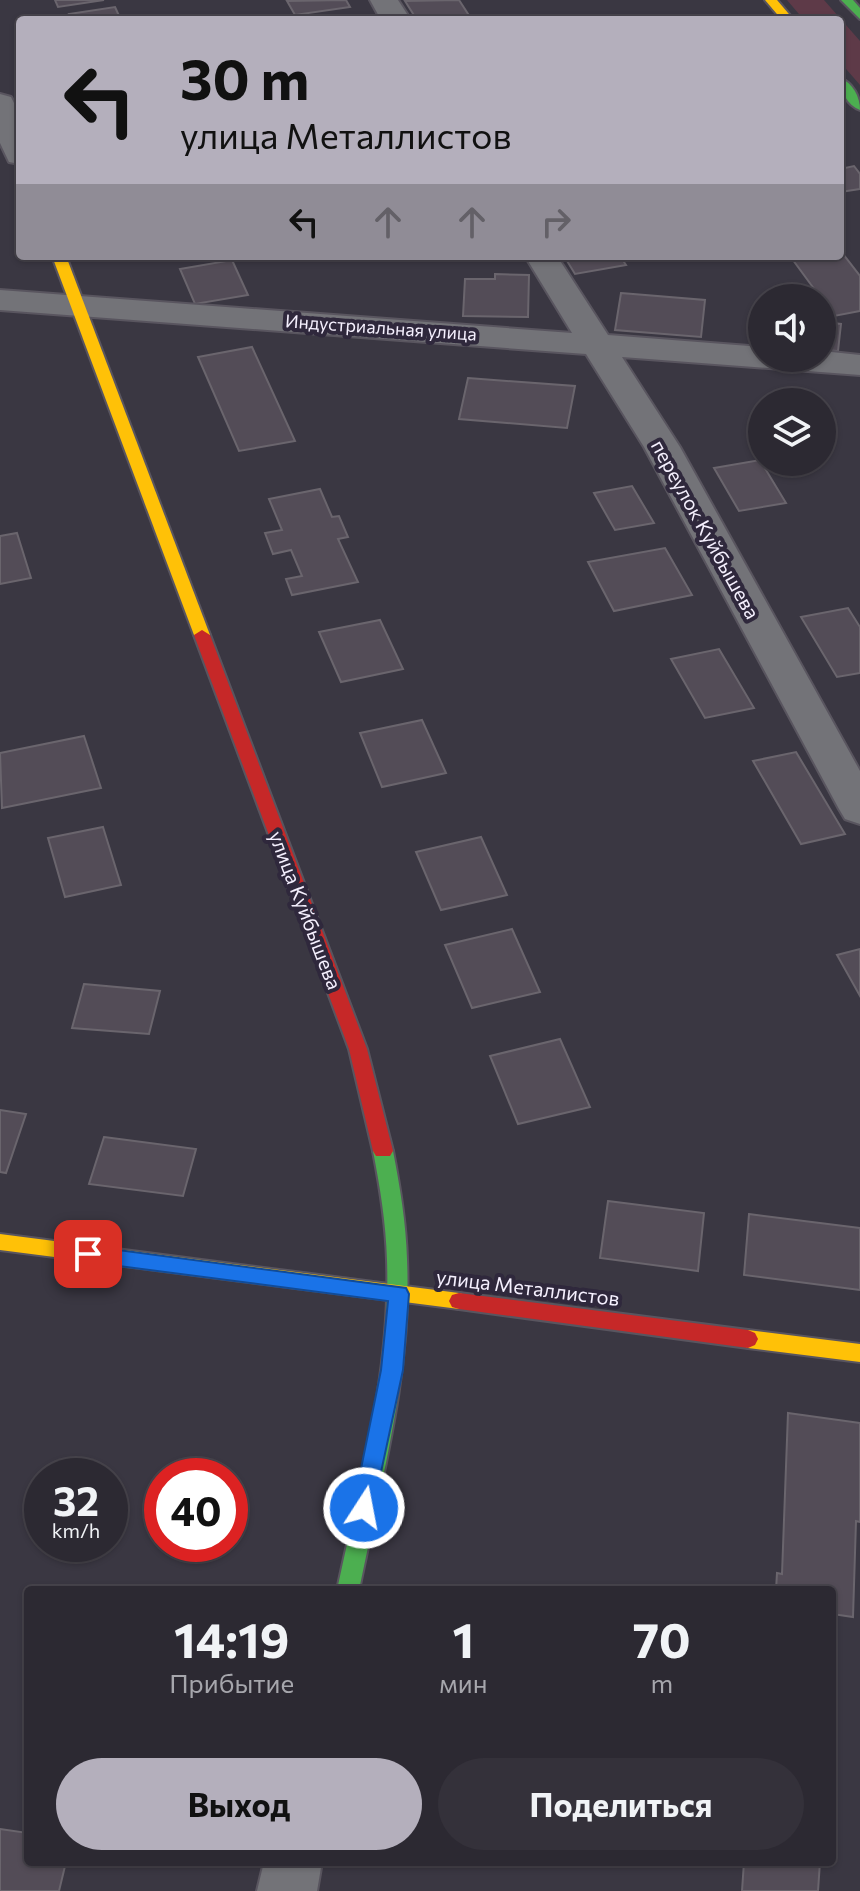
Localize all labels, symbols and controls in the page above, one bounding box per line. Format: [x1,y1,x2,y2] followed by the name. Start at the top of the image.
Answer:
[180,43,309,112] text: 30 m
[48,48,152,152] icon: left
[180,112,512,156] text: улица Металлистов
[282,200,326,244] icon: left
[366,200,410,244] icon: ahead
[450,200,494,244] icon: ahead
[534,200,578,244] icon: right
[748,284,836,476] map controls
[748,284,836,372] button: sound
[284,309,478,345] street label: Индустриальная улица
[748,388,836,476] button: layers
[647,435,765,623] street label: переулок Куйбышева
[265,827,347,993] street label: улица Куйбышева
[54,1220,122,1288] pin
[66,1232,110,1276] icon: arrive
[435,1264,621,1310] street label: улица Металлистов
[144,1458,248,1562] speed limit sign: 40
[322,1466,406,1550] position arrow
[53,1475,99,1524] text: 32
[52,1518,100,1542] text: km/h
[174,1609,289,1668] text: 14:19
[453,1609,474,1668] text: 1
[633,1609,691,1668] text: 70
[169,1667,294,1698] text: Прибытие
[439,1667,488,1698] text: мин
[650,1667,673,1698] text: m
[56,1758,422,1850] button: Выход
[438,1758,804,1850] button: Поделиться

